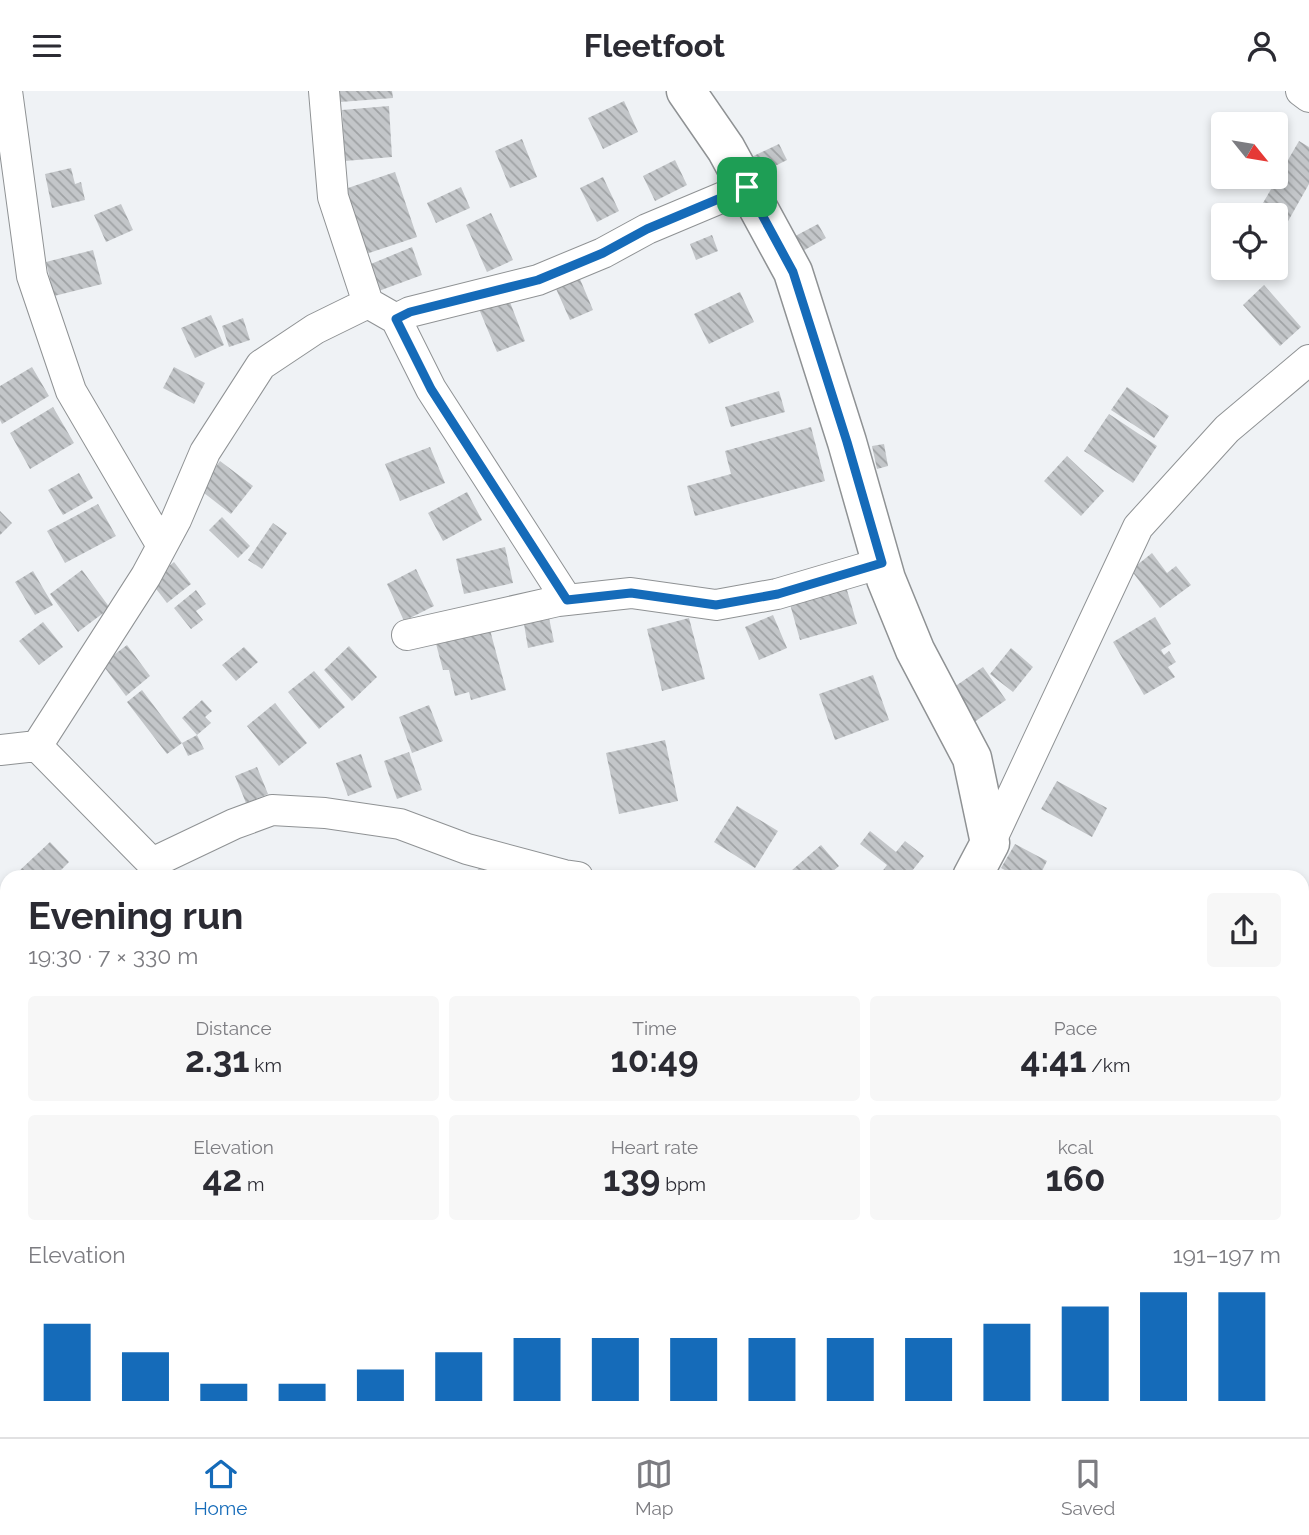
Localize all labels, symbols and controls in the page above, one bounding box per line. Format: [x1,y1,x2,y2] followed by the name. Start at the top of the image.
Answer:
[28,27,66,65] icon: menu
[584,27,725,64] text: Fleetfoot
[1243,27,1281,65] icon: person
[1211,112,1288,189] north arrow
[1211,112,1288,280] map controls
[717,157,777,217] pin
[728,168,766,206] icon: arrive
[1211,203,1288,280] button: locate
[28,893,243,938] text: Evening run
[1207,893,1281,967] button: share
[28,942,198,969] text: 19:30 · 7 × 330 m
[195,1017,272,1039] text: Distance
[632,1017,677,1039] text: Time
[1054,1017,1097,1039] text: Pace
[185,1039,250,1080] text: 2.31
[610,1039,699,1080] text: 10:49
[1021,1039,1087,1080] text: 4:41
[250,1054,282,1076] text: km
[1087,1054,1130,1076] text: /km
[193,1136,274,1158] text: Elevation
[611,1136,698,1158] text: Heart rate
[1058,1136,1093,1158] text: kcal
[202,1158,242,1199] text: 42
[603,1158,660,1199] text: 139
[1045,1158,1106,1199] text: 160
[242,1173,265,1195] text: m
[660,1173,706,1195] text: bpm
[28,1241,126,1268] text: Elevation
[1173,1241,1281,1268] text: 191–197 m
[194,1455,247,1519] tab: Home
[635,1455,674,1519] tab: Map
[1061,1455,1115,1519] tab: Saved

